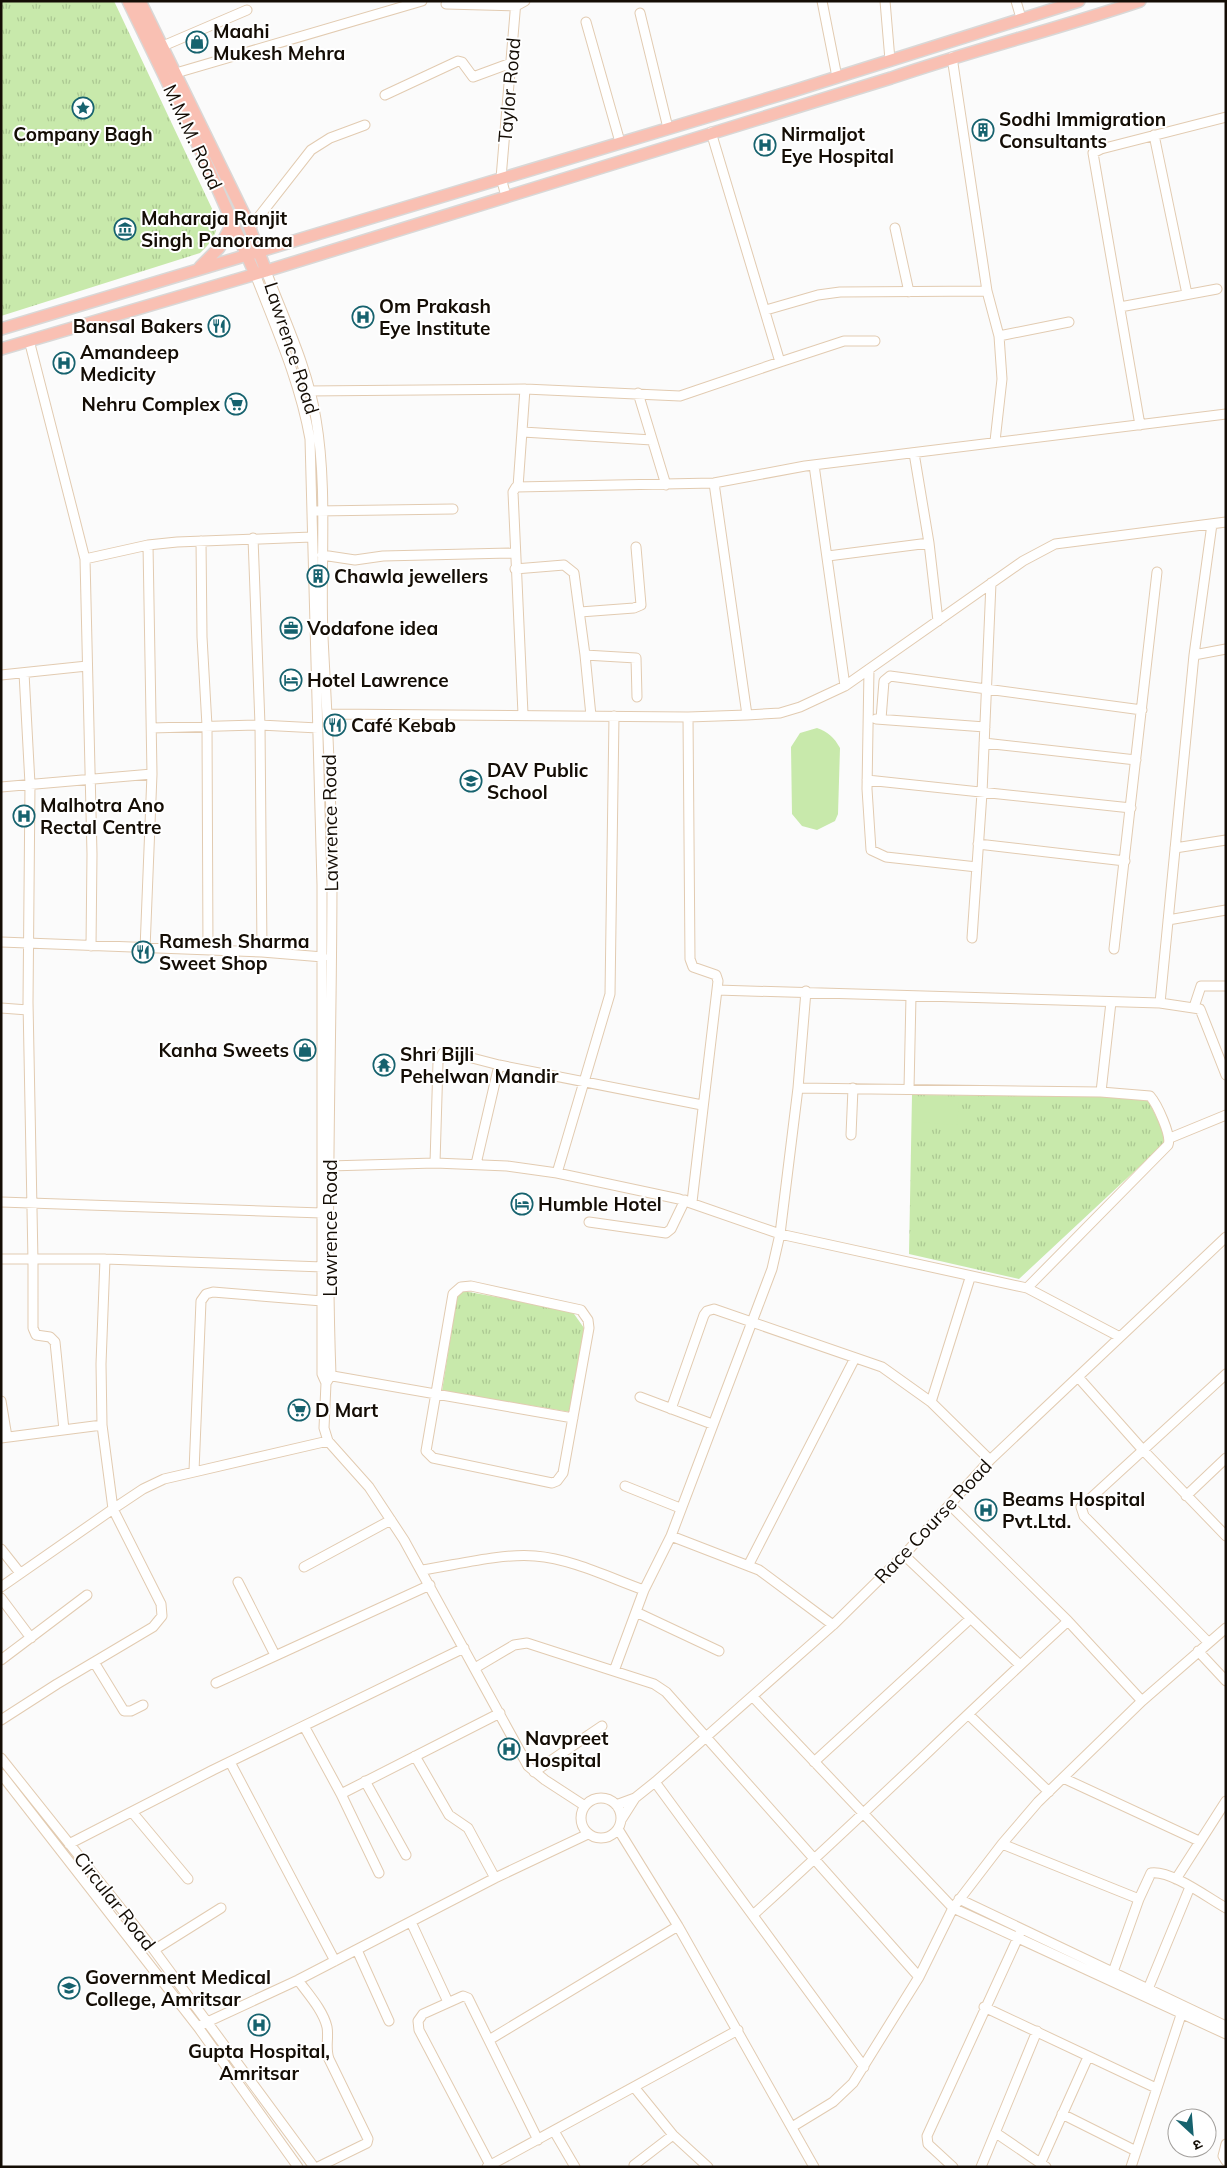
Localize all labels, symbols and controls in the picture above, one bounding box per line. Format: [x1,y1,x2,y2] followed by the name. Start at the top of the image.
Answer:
[213,19,345,65] place label: Maahi Mukesh Mehra
[185,30,209,54] shop icon: Maahi Mukesh Mehra
[492,37,526,143] street label: Taylor Road
[158,81,228,193] street label: M.M.M. Road
[71,96,95,120] place icon: Company Bagh
[999,107,1166,153] place label: Sodhi Immigration Consultants
[971,118,995,142] building icon: Sodhi Immigration Consultants
[13,122,153,146] place label: Company Bagh
[781,122,894,168] place label: Nirmaljot Eye Hospital
[753,133,777,157] hospital icon: Nirmaljot Eye Hospital
[141,206,293,252] place label: Maharaja Ranjit Singh Panorama
[113,217,137,241] museum icon: Maharaja Ranjit Singh Panorama
[259,279,325,417] street label: Lawrence Road
[379,294,491,340] place label: Om Prakash Eye Institute
[351,305,375,329] hospital icon: Om Prakash Eye Institute
[73,314,203,338] place label: Bansal Bakers
[207,314,231,338] restaurant icon: Bansal Bakers
[80,340,179,386] place label: Amandeep Medicity
[52,351,76,375] hospital icon: Amandeep Medicity
[82,392,221,416] place label: Nehru Complex
[224,392,248,416] supermarket icon: Nehru Complex
[306,564,330,588] building icon: Chawla jewellers
[334,564,488,588] place label: Chawla jewellers
[279,616,303,640] office icon: Vodafone idea
[306,616,438,640] place label: Vodafone idea
[279,668,303,692] hotel icon: Hotel Lawrence
[307,668,449,692] place label: Hotel Lawrence
[323,713,347,737] restaurant icon: Café Kebab
[351,713,456,737] place label: Café Kebab
[317,754,343,892] street label: Lawrence Road
[487,758,589,804] place label: DAV Public School
[459,769,483,793] school or university icon: DAV Public School
[40,793,164,839] place label: Malhotra Ano Rectal Centre
[12,804,36,828] hospital icon: Malhotra Ano Rectal Centre
[159,929,310,975] place label: Ramesh Sharma Sweet Shop
[131,940,155,964] restaurant icon: Ramesh Sharma Sweet Shop
[158,1038,289,1062] place label: Kanha Sweets
[293,1038,317,1062] shop icon: Kanha Sweets
[400,1042,559,1088] place label: Shri Bijli Pehelwan Mandir
[372,1053,396,1077] temple icon: Shri Bijli Pehelwan Mandir
[318,1159,342,1297] street label: Lawrence Road
[510,1192,534,1216] hotel icon: Humble Hotel
[538,1192,662,1216] place label: Humble Hotel
[287,1398,311,1422] supermarket icon: D Mart
[315,1398,378,1422] place label: D Mart
[869,1454,997,1588] street label: Race Course Road
[1002,1487,1145,1533] place label: Beams Hospital Pvt.Ltd.
[974,1498,998,1522] hospital icon: Beams Hospital Pvt.Ltd.
[525,1726,608,1772] place label: Navpreet Hospital
[497,1737,521,1761] hospital icon: Navpreet Hospital
[69,1847,161,1955] street label: Circular Road
[85,1965,271,2011] place label: Government Medical College, Amritsar
[57,1976,81,2000] school or university icon: Government Medical College, Amritsar
[247,2013,271,2037] hospital icon: Gupta Hospital, Amritsar
[188,2039,330,2085] place label: Gupta Hospital, Amritsar
[1167,2108,1217,2158] north arrow
[1189,2135,1205,2155] text: उ

